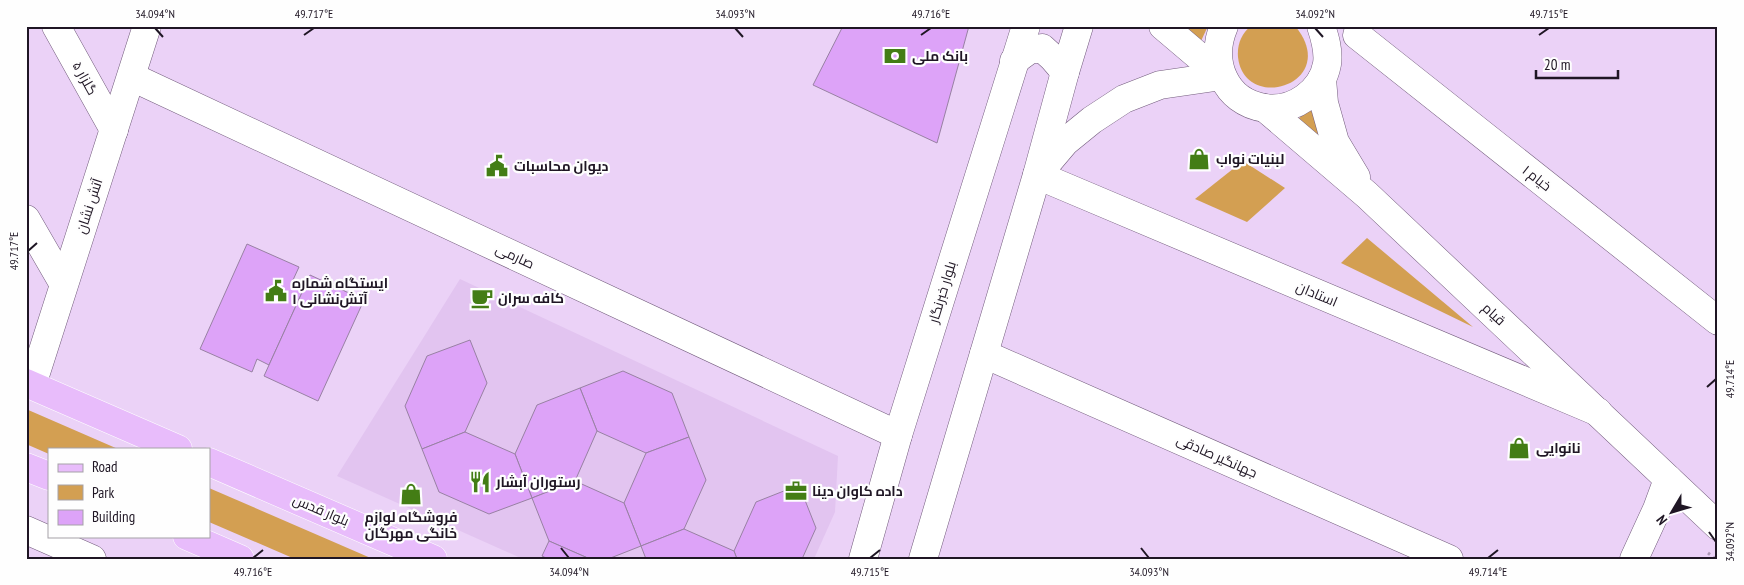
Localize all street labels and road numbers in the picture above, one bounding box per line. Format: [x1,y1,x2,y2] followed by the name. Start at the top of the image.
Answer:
[68,58,102,98] street label: گلزار ۵
[1518,161,1555,196] street label: خیام ۱
[72,176,106,236] street label: آتش نشان
[493,239,537,273] street label: صارمی
[924,259,960,326] street label: بلوار خبرنگار
[1293,277,1341,311] street label: استادان
[1478,299,1509,330] street label: قیام
[1174,430,1260,482] street label: جهانگیر صادقی
[290,490,352,530] street label: بلوار قدس

